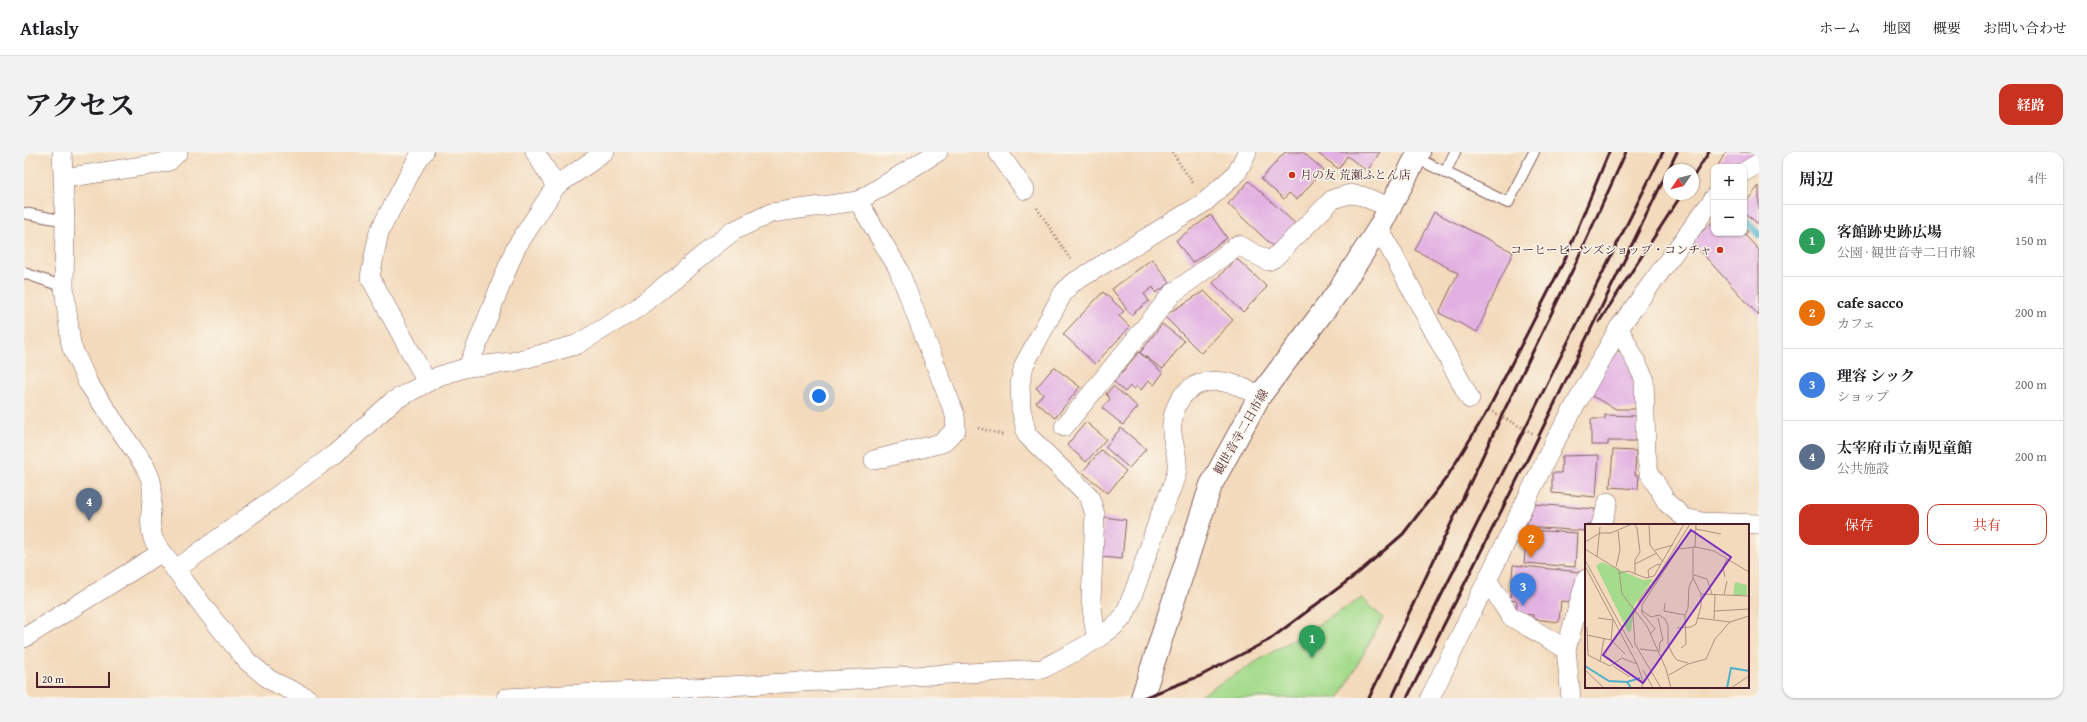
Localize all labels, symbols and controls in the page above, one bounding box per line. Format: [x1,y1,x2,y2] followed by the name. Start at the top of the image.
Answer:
[20,14,79,42] text: Atlasly
[1819,18,1861,38] text: ホーム
[1883,18,1911,38] text: 地図
[1933,18,1961,38] text: 概要
[1983,18,2067,38] text: お問い合わせ
[24,84,135,125] text: アクセス
[1999,84,2063,125] button: 経路
[1663,164,1699,200] north arrow
[1711,164,1747,236] map controls
[1711,164,1747,200] button: +
[1300,166,1411,183] place label: 月の友 荒瀬ふとん店
[1799,166,1833,191] text: 周辺
[2028,169,2047,188] text: 4件
[1287,170,1297,180] marker: 月の友 荒瀬ふとん店
[1711,200,1747,236] button: −
[1837,221,1942,242] text: 客館跡史跡広場
[1809,231,1815,250] text: 1
[2015,231,2047,250] text: 150 m
[1510,241,1712,258] place label: コーヒービーンズショップ・コンチャ
[1837,243,1975,262] text: 公園 · 観世音寺二日市線
[1715,245,1725,255] marker: コーヒービーンズショップ・コンチャ
[1837,292,1903,313] text: cafe sacco
[1809,303,1815,322] text: 2
[2015,303,2047,322] text: 200 m
[1837,314,1875,333] text: カフェ
[1837,365,1915,386] text: 理容 シック
[1809,375,1815,394] text: 3
[2015,375,2047,394] text: 200 m
[809,386,829,406] your location
[1209,386,1272,478] street label: 観世音寺二日市線
[1837,387,1889,406] text: ショップ
[1837,437,1972,458] text: 太宰府市立南児童館
[1809,447,1815,466] text: 4
[2015,447,2047,466] text: 200 m
[1837,459,1889,478] text: 公共施設
[76,488,102,521] pin: 4
[1799,504,1919,545] button: 保存
[1927,504,2047,545] button: 共有
[1585,524,1749,688] inset map
[1518,525,1544,558] pin: 2
[1510,573,1536,606] pin: 3
[1299,625,1325,658] pin: 1
[36,670,110,689] scale bar
[42,671,64,687] text: 20 m

